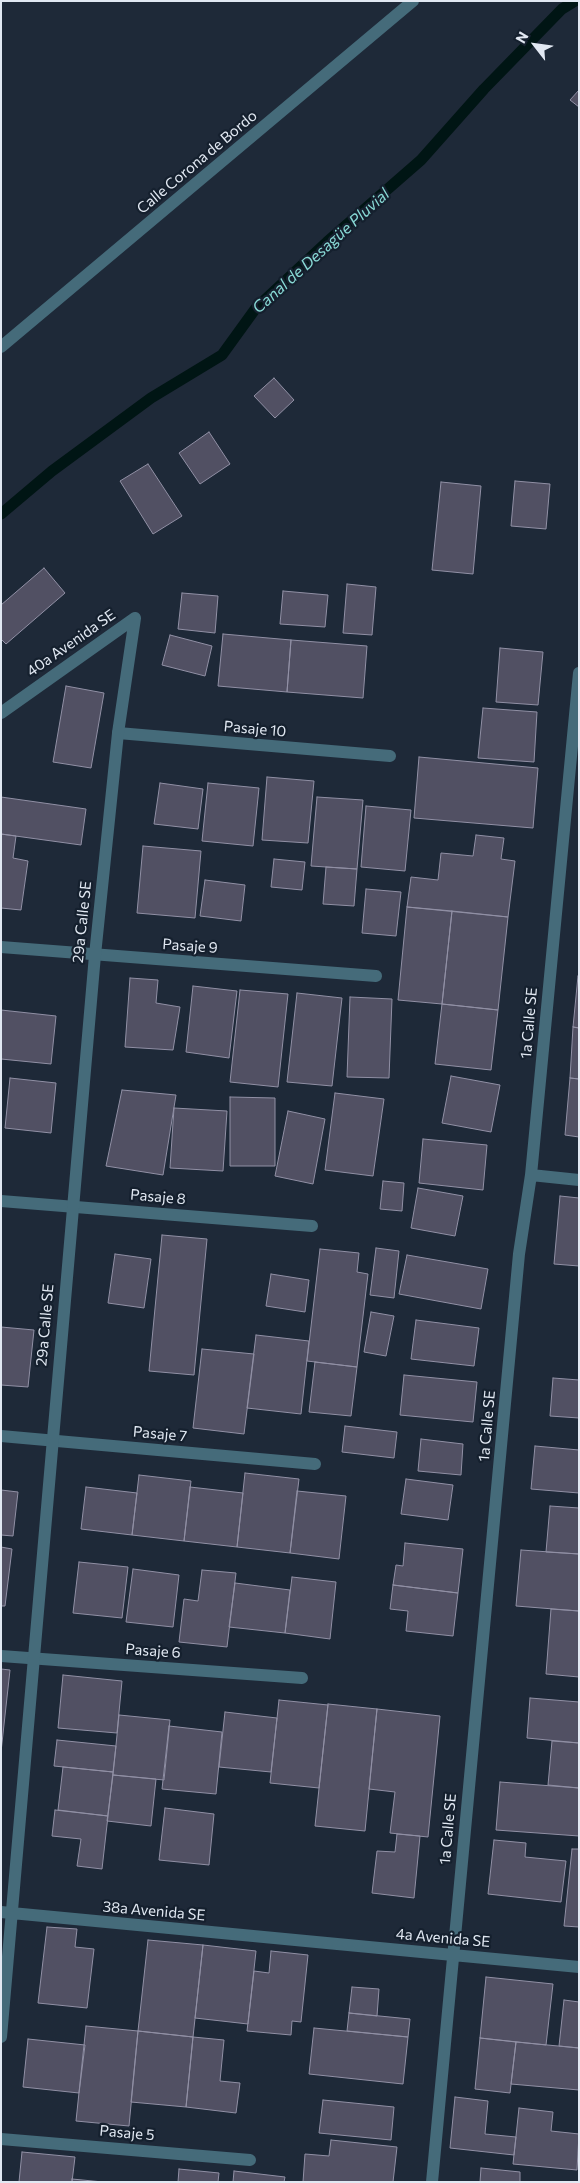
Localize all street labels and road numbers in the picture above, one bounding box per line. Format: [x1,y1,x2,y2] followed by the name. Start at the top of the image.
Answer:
[133,107,261,217] street label: Calle Corona de Bordo
[23,606,119,680] street label: 40a Avenida SE
[223,717,287,741] street label: Pasaje 10
[69,880,95,964] street label: 29a Calle SE
[162,935,218,957] street label: Pasaje 9
[517,987,541,1059] street label: 1a Calle SE
[130,1186,186,1208] street label: Pasaje 8
[32,1283,58,1367] street label: 29a Calle SE
[475,1390,499,1462] street label: 1a Calle SE
[132,1423,188,1445] street label: Pasaje 7
[125,1640,181,1662] street label: Pasaje 6
[436,1793,460,1865] street label: 1a Calle SE
[102,1898,206,1924] street label: 38a Avenida SE
[395,1925,491,1951] street label: 4a Avenida SE
[99,2122,155,2144] street label: Pasaje 5

